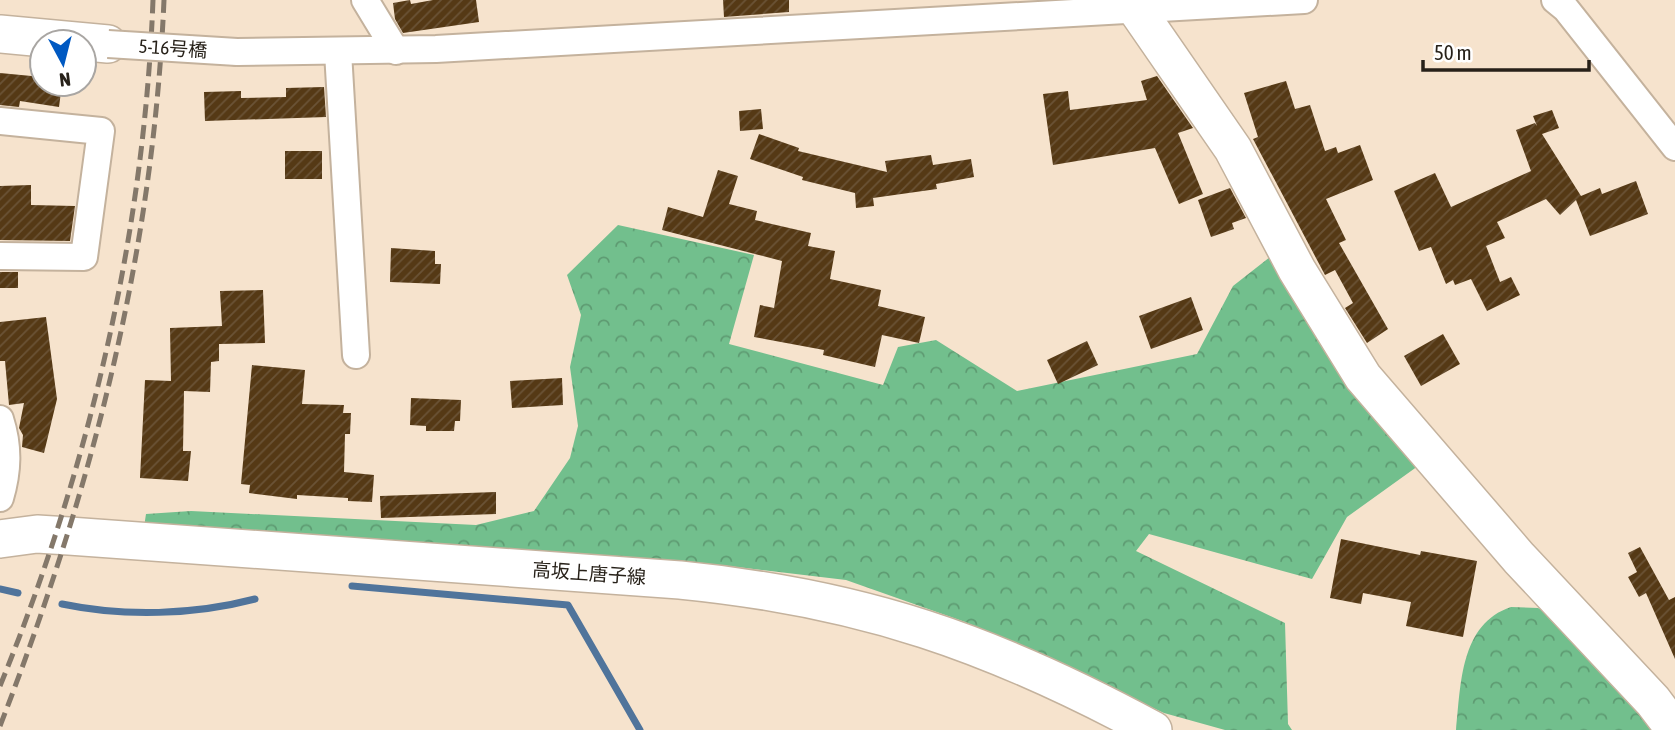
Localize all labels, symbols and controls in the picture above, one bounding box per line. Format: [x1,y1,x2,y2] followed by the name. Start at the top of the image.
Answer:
[28,28,98,98] north arrow
[1423,28,1589,72] scale bar
[138,35,208,61] street label: 5-16号橋
[1434,40,1472,64] text: 50 m
[58,68,72,91] text: N
[531,558,647,588] street label: 高坂上唐子線

